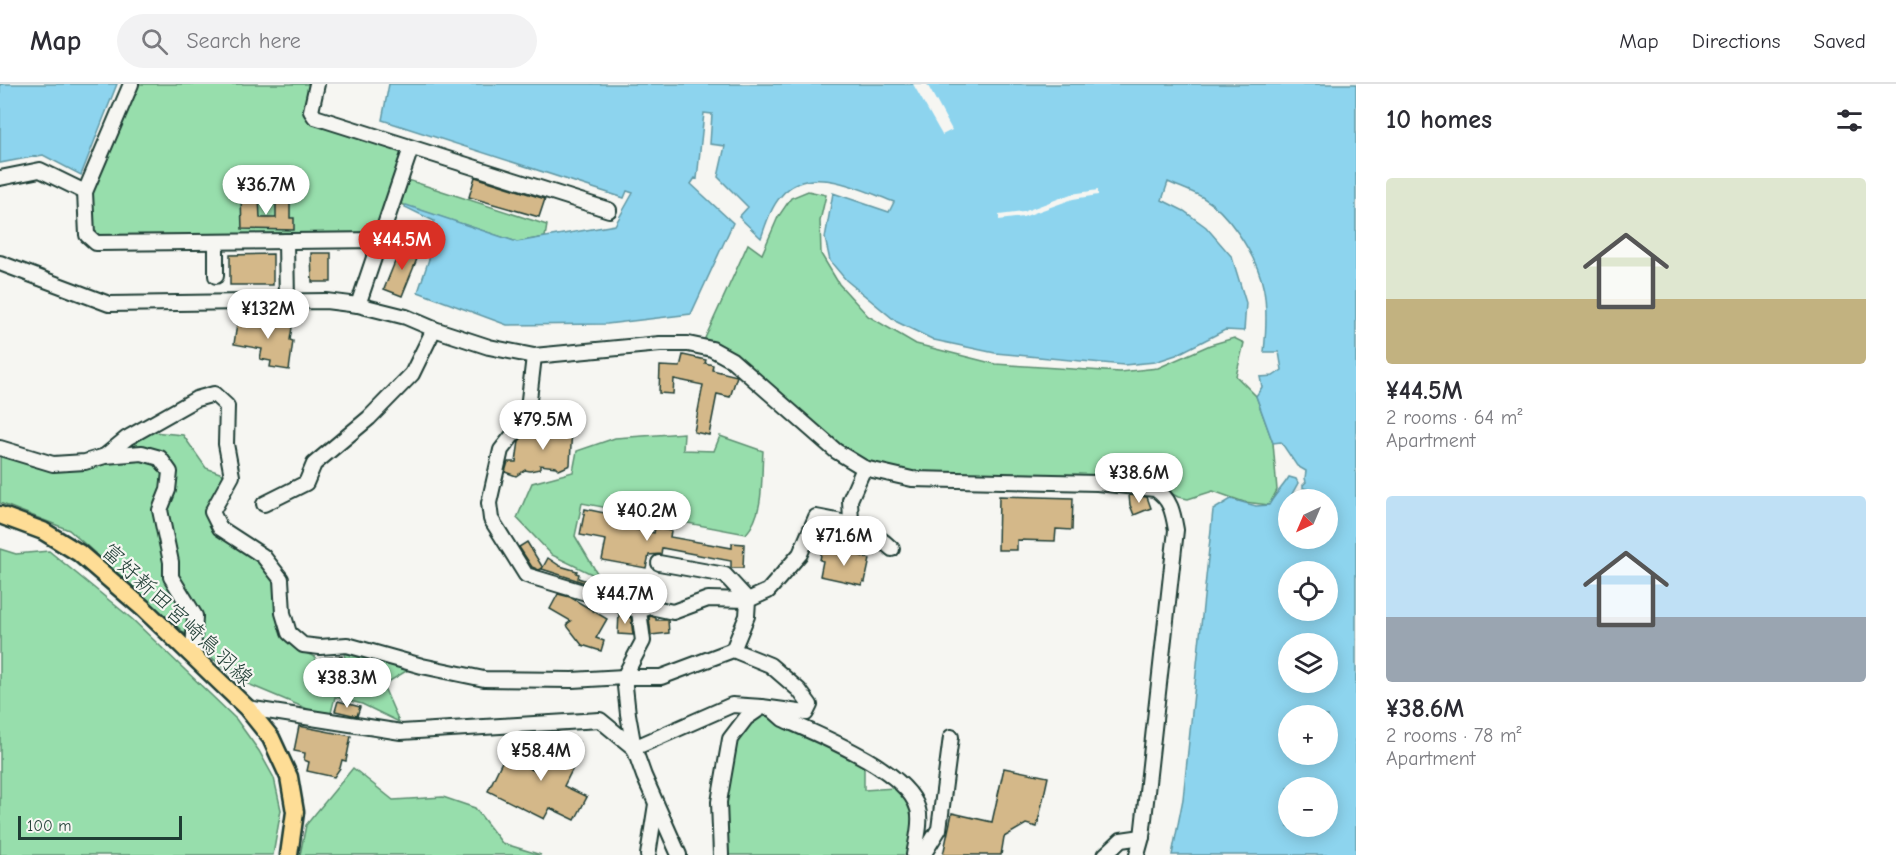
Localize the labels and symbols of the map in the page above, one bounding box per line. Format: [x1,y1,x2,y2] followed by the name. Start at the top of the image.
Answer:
[217,165,315,216] pin: ¥36.7M
[353,220,451,271] pin: ¥44.5M
[226,289,310,340] pin: ¥132M
[494,400,592,451] pin: ¥79.5M
[1090,453,1188,504] pin: ¥38.6M
[1278,489,1338,549] north arrow
[598,491,696,542] pin: ¥40.2M
[795,516,893,567] pin: ¥71.6M
[96,538,259,692] street label: 富好新田宮崎鳥羽線
[576,574,674,625] pin: ¥44.7M
[298,658,396,709] pin: ¥38.3M
[492,731,590,782] pin: ¥58.4M
[18,813,182,840] scale bar

